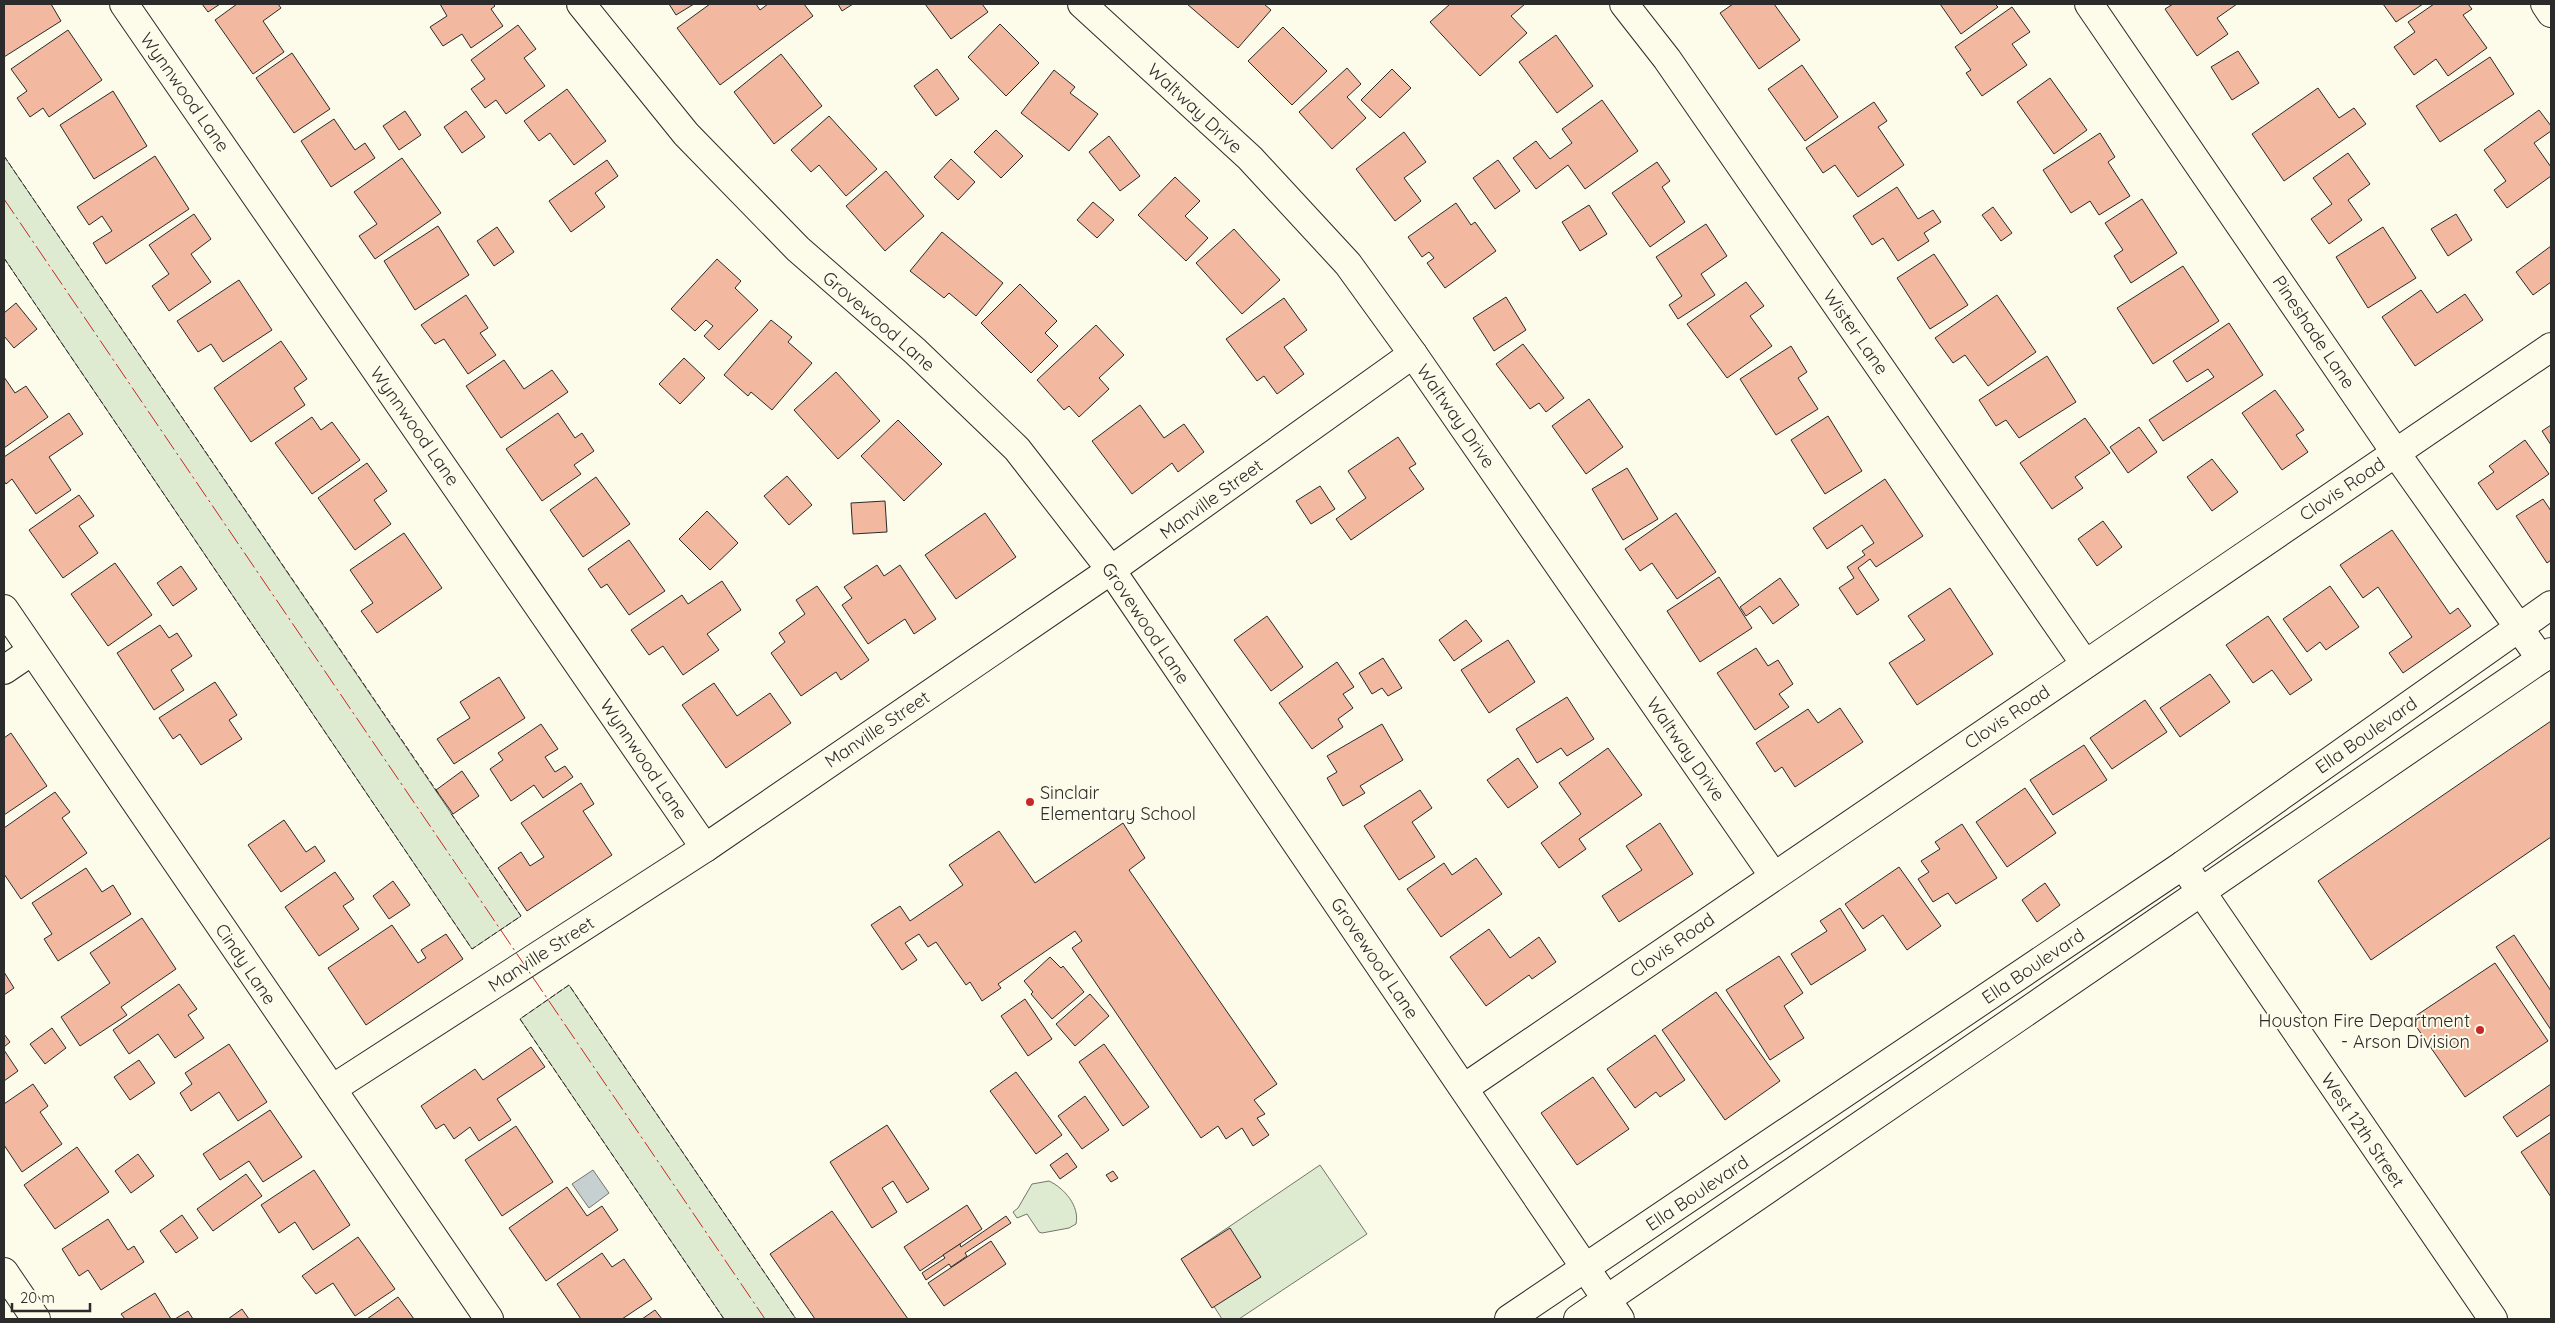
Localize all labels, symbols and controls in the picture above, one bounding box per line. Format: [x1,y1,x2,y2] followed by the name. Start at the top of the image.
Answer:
[135,28,235,156] street label: Wynnwood Lane
[1143,58,1247,158] street label: Waltway Drive
[818,266,940,376] street label: Grovewood Lane
[2268,271,2360,393] street label: Pineshade Lane
[1818,285,1894,379] street label: Wister Lane
[1412,359,1500,473] street label: Waltway Drive
[365,362,465,490] street label: Wynnwood Lane
[2295,452,2389,526] street label: Clovis Road
[1155,454,1267,544] street label: Manville Street
[1097,558,1195,688] street label: Grovewood Lane
[1960,680,2054,754] street label: Clovis Road
[820,685,934,773] street label: Manville Street
[2311,691,2421,779] street label: Ella Boulevard
[1642,692,1730,806] street label: Waltway Drive
[595,694,693,824] street label: Wynnwood Lane
[1040,781,1196,825] place label: Sinclair Elementary School
[1024,796,1036,808] marker: Sinclair Elementary School
[1326,893,1424,1023] street label: Grovewood Lane
[1625,908,1719,982] street label: Clovis Road
[484,911,598,997] street label: Manville Street
[210,919,282,1009] street label: Cindy Lane
[1977,923,2089,1009] street label: Ella Boulevard
[2258,1009,2470,1053] place label: Houston Fire Department - Arson Division
[2474,1024,2486,1036] marker: Houston Fire Department - Arson Division
[2316,1068,2410,1192] street label: West 12th Street
[1641,1150,1753,1236] street label: Ella Boulevard
[12,1280,90,1312] scale bar
[20,1288,55,1307] text: 20 m

